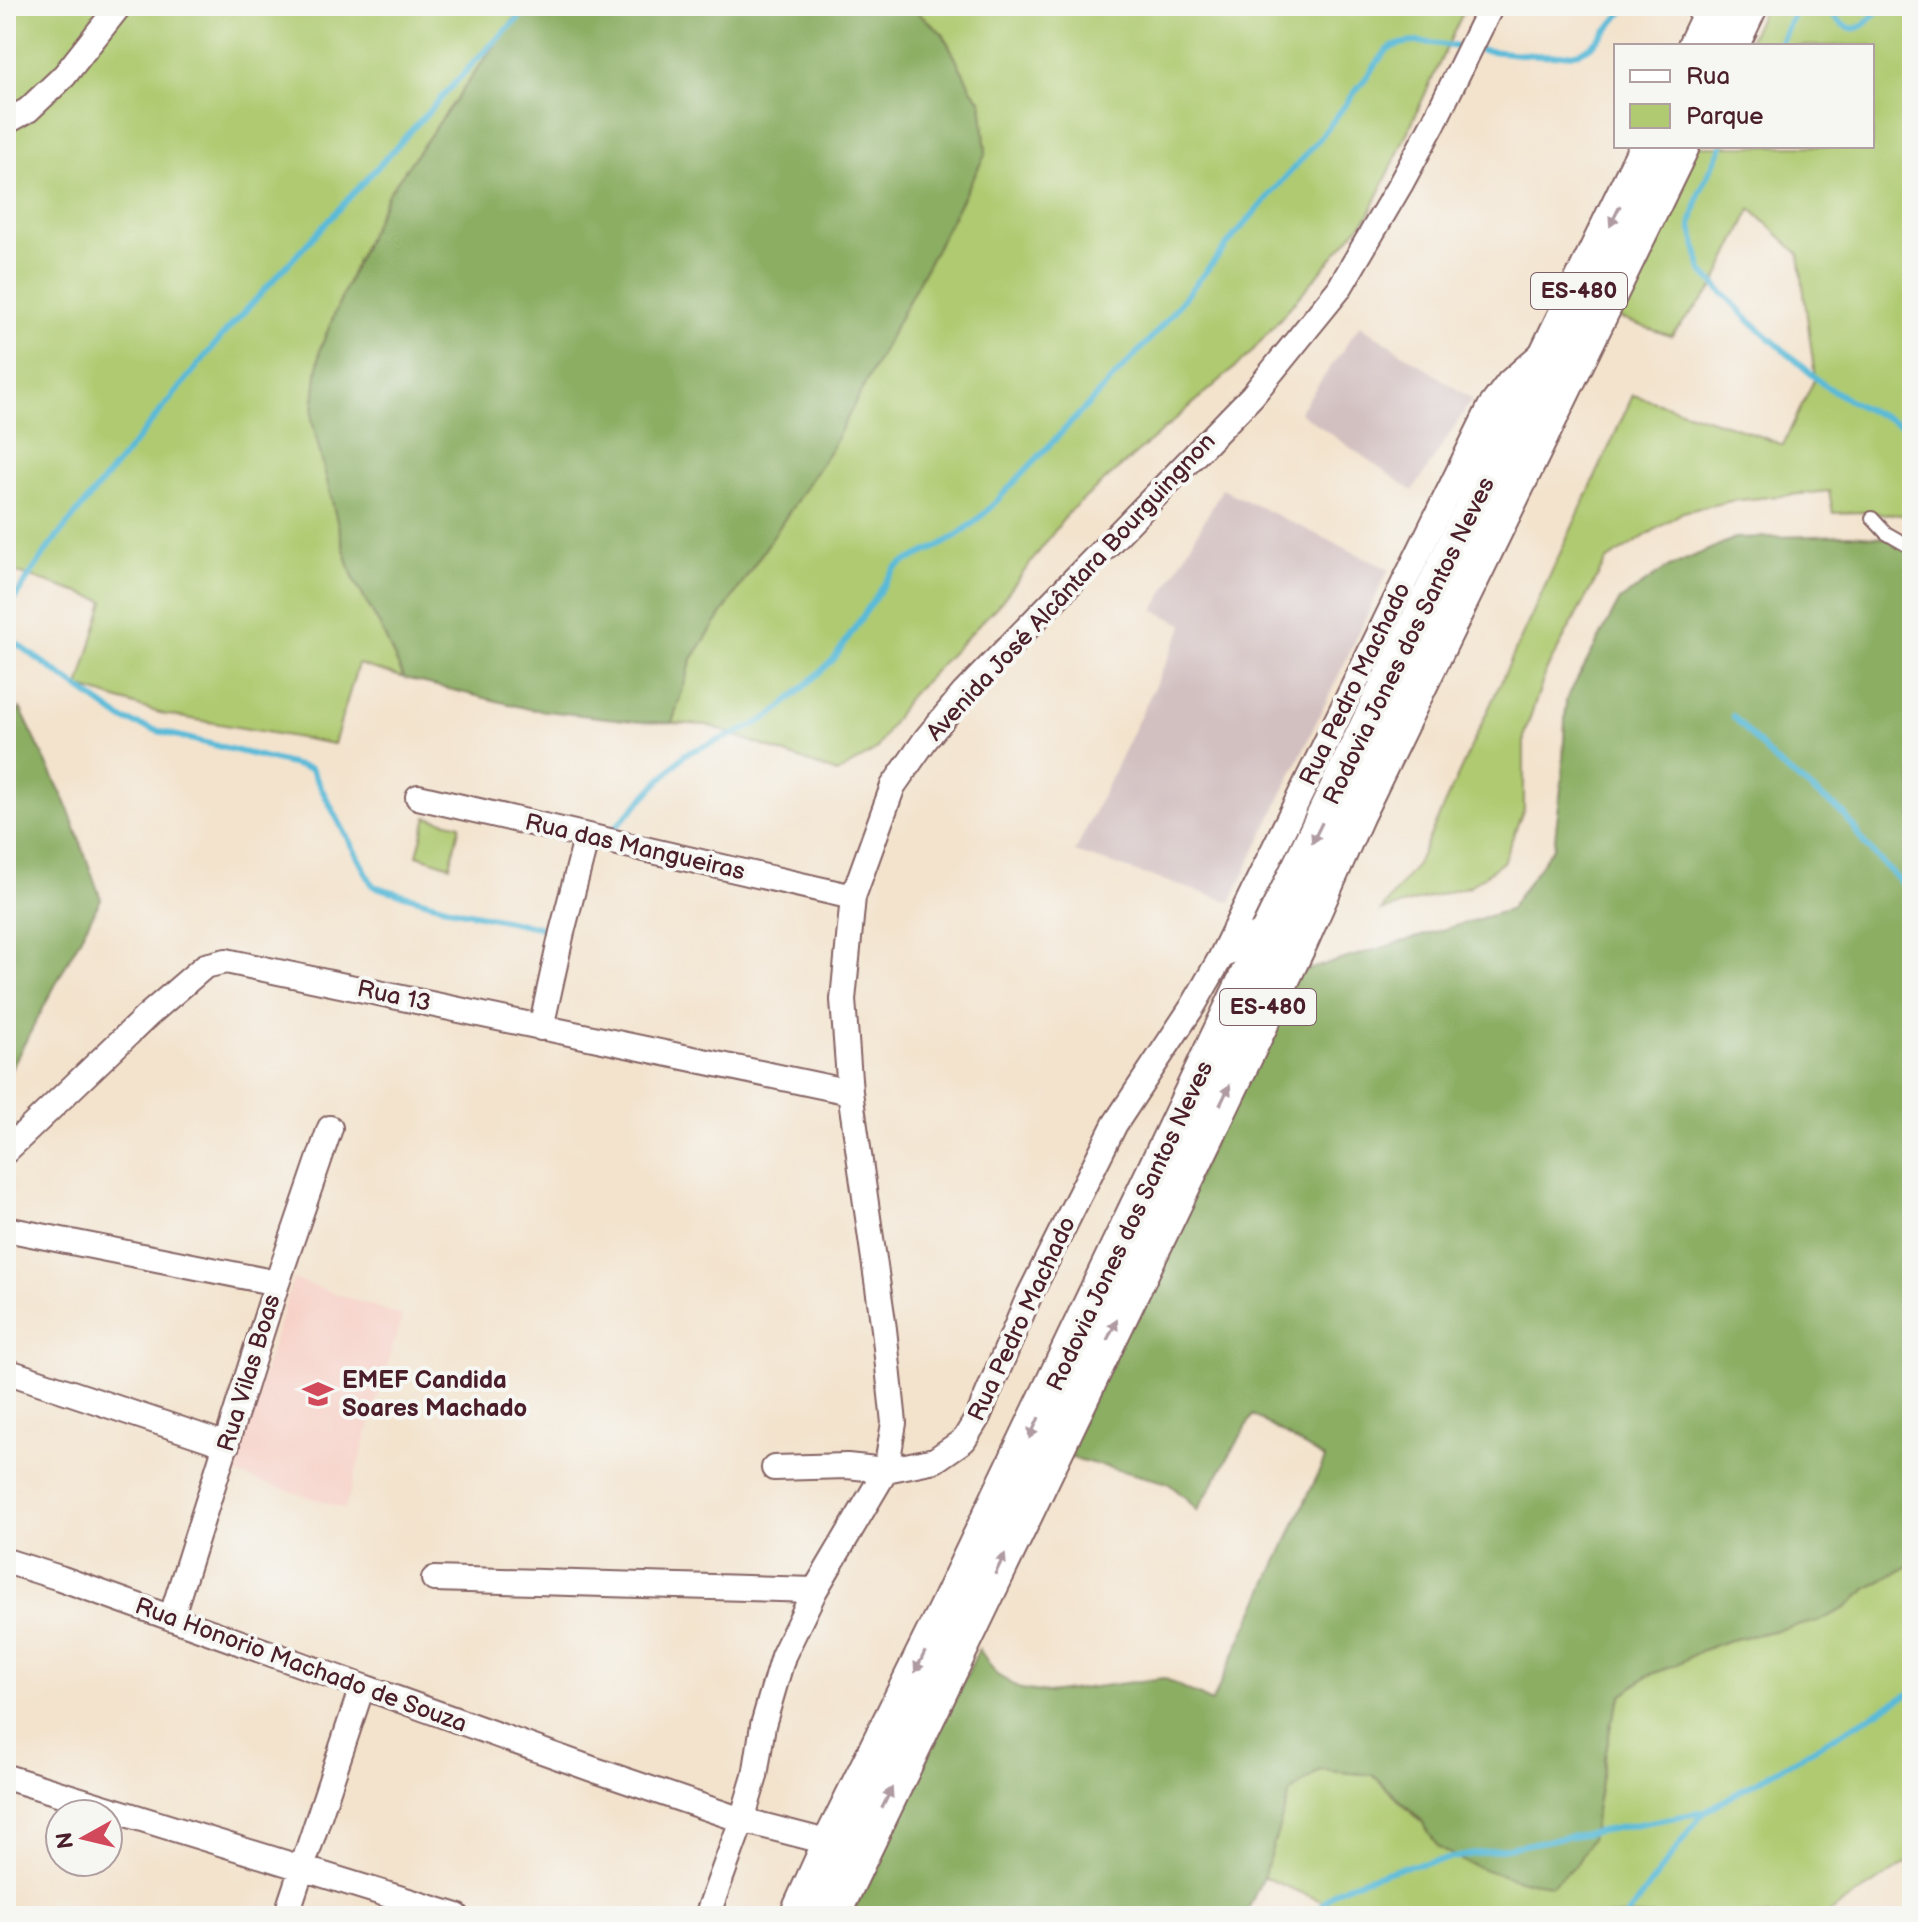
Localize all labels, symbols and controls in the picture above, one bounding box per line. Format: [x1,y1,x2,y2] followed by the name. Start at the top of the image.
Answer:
[1614,44,1874,148] legend
[1686,62,1730,91] text: Rua
[1686,102,1764,131] text: Parque
[1608,205,1621,228] one-way arrow
[1531,273,1627,309] road number: ES-480
[921,427,1221,747] street label: Avenida José Alcântara Bourguingnon
[1317,472,1501,809] street label: Rodovia Jones dos Santos Neves
[1293,578,1417,790] street label: Rua Pedro Machado
[522,808,748,886] street label: Rua das Mangueiras
[1310,821,1324,844] one-way arrow
[355,974,433,1018] street label: Rua 13
[1220,989,1316,1025] road number: ES-480
[1041,1056,1219,1396] street label: Rodovia Jones dos Santos Neves
[1218,1084,1232,1107] one-way arrow
[962,1212,1082,1426] street label: Rua Pedro Machado
[211,1291,287,1455] street label: Rua Vilas Boas
[1106,1318,1119,1341] one-way arrow
[342,1366,527,1423] place label: EMEF Candida Soares Machado
[301,1377,335,1411] school or university icon: EMEF Candida Soares Machado
[1027,1416,1041,1440] one-way arrow
[993,1552,1007,1576] one-way arrow
[131,1591,471,1739] street label: Rua Honorio Machado de Souza
[914,1651,927,1674] one-way arrow
[880,1787,894,1810] one-way arrow
[44,1798,124,1878] north arrow
[51,1831,80,1851] text: N

